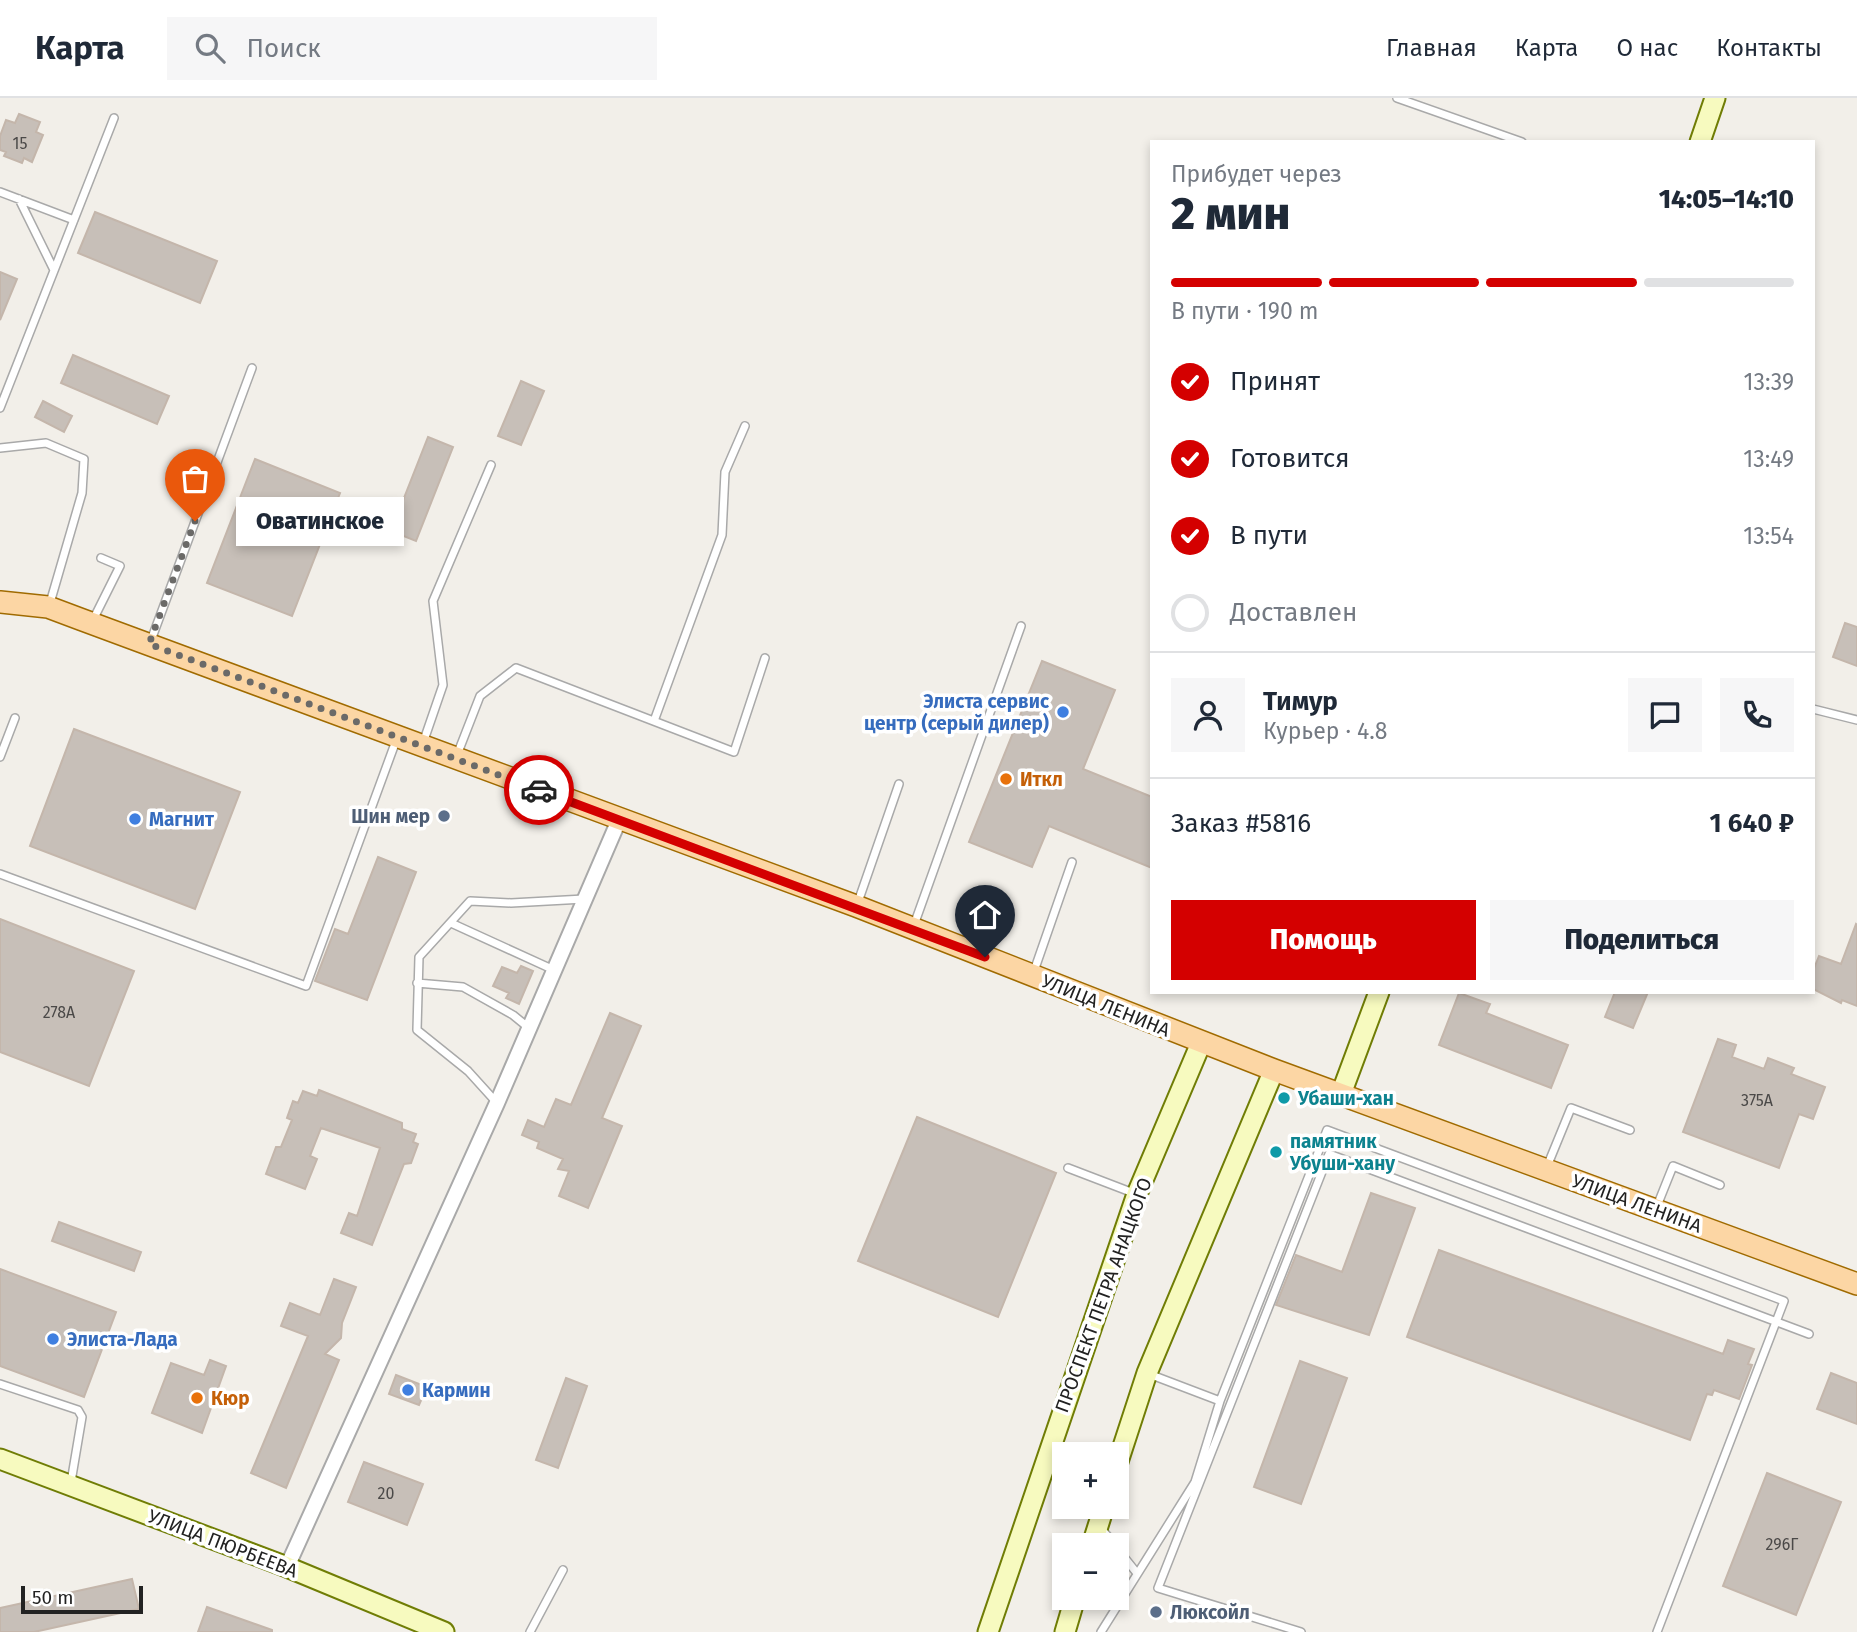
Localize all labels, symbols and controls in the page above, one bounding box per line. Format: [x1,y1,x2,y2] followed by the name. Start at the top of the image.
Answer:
[167,17,657,80] search box
[35,28,125,68] text: Карта
[191,29,229,67] icon: search
[247,33,321,64] text: Поиск
[1386,34,1477,62] text: Главная
[1515,34,1578,62] text: Карта
[1616,34,1678,62] text: О нас
[1716,34,1822,62] text: Контакты
[13,134,27,153] house number: 15
[1171,160,1342,188] text: Прибудет через
[1659,184,1794,215] text: 14:05–14:10
[1171,186,1290,241] text: 2 мин
[1171,297,1319,325] text: В пути · 190 m
[1171,363,1209,401] icon: check
[1230,366,1320,397] text: Принят
[1744,368,1794,396] text: 13:39
[1171,440,1209,478] icon: check
[1230,443,1350,474] text: Готовится
[1743,445,1794,473] text: 13:49
[165,449,225,521] pin
[176,460,214,498] icon: bag
[237,496,405,546] callout: Оватинское
[256,507,384,535] text: Оватинское
[1171,517,1209,555] icon: check
[1230,520,1308,551] text: В пути
[1743,522,1794,550] text: 13:54
[1230,597,1357,628] text: Доставлен
[1171,678,1245,752] button: person
[1628,678,1702,752] button: chat
[1720,678,1794,752] button: phone
[1263,686,1338,717] text: Тимур
[864,690,1049,735] place label: Элиста сервис центр (серый дилер)
[1055,704,1071,720] marker: Элиста сервис центр (серый дилер)
[1263,717,1388,745] text: Курьер · 4.8
[504,755,574,825] courier
[1020,768,1063,791] place label: Иткл
[520,771,558,809] icon: car
[998,771,1014,787] marker: Иткл
[351,805,430,828] place label: Шин мер
[149,808,215,831] place label: Магнит
[436,808,452,824] marker: Шин мер
[1171,808,1311,839] text: Заказ #5816
[1710,808,1794,839] text: 1 640 ₽
[127,811,143,827] marker: Магнит
[955,885,1015,957] pin
[966,896,1004,934] icon: home
[1171,900,1476,980] button: Помощь
[1490,900,1794,980] button: Поделиться
[1038,969,1173,1042] street label: УЛИЦА ЛЕНИНА
[43,1003,76,1022] house number: 278А
[1297,1087,1394,1110] place label: Убаши-хан
[1276,1090,1292,1106] marker: Убаши-хан
[1741,1091,1774,1110] house number: 375А
[1289,1130,1395,1175] place label: памятник Убуши-хану
[1268,1144,1284,1160] marker: памятник Убуши-хану
[1569,1169,1705,1238] street label: УЛИЦА ЛЕНИНА
[1050,1175,1157,1416] street label: ПРОСПЕКТ ПЕТРА АНАЦКОГО
[67,1328,178,1351] place label: Элиста-Лада
[45,1331,61,1347] marker: Элиста-Лада
[422,1379,491,1402] place label: Кармин
[400,1382,416,1398] marker: Кармин
[211,1387,250,1410] place label: Кюр
[189,1390,205,1406] marker: Кюр
[1052,1442,1129,1610] map controls
[1052,1442,1129,1519] button: +
[378,1484,394,1503] house number: 20
[145,1504,301,1583] street label: УЛИЦА ПЮРБЕЕВА
[1052,1533,1129,1610] button: −
[1766,1535,1798,1554] house number: 296Г
[21,1583,144,1615] scale bar
[32,1586,73,1609] text: 50 m
[1170,1601,1250,1624] place label: Люксойл
[1148,1604,1164,1620] marker: Люксойл

